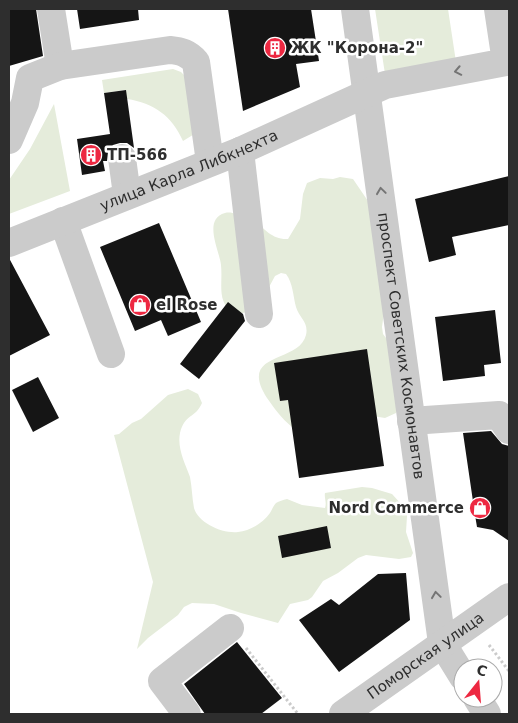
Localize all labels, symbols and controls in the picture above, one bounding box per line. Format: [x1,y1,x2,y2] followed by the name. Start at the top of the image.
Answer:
[263,36,287,60] building icon: ЖК "Корона-2"
[291,39,423,57] place label: ЖК "Корона-2"
[453,65,462,75] one-way arrow
[97,126,281,215] street label: улица Карла Либкнехта
[79,143,103,167] building icon: ТП-566
[107,146,167,164] place label: ТП-566
[376,187,387,195] one-way arrow
[374,211,428,480] street label: проспект Советских Космонавтов
[128,293,152,317] shop icon: el Rose
[156,296,218,314] place label: el Rose
[468,496,492,520] shop icon: Nord Commerce
[329,499,464,517] place label: Nord Commerce
[432,591,442,599] one-way arrow
[364,609,487,703] street label: Поморская улица
[453,658,503,708] north arrow
[475,661,489,680] text: С

